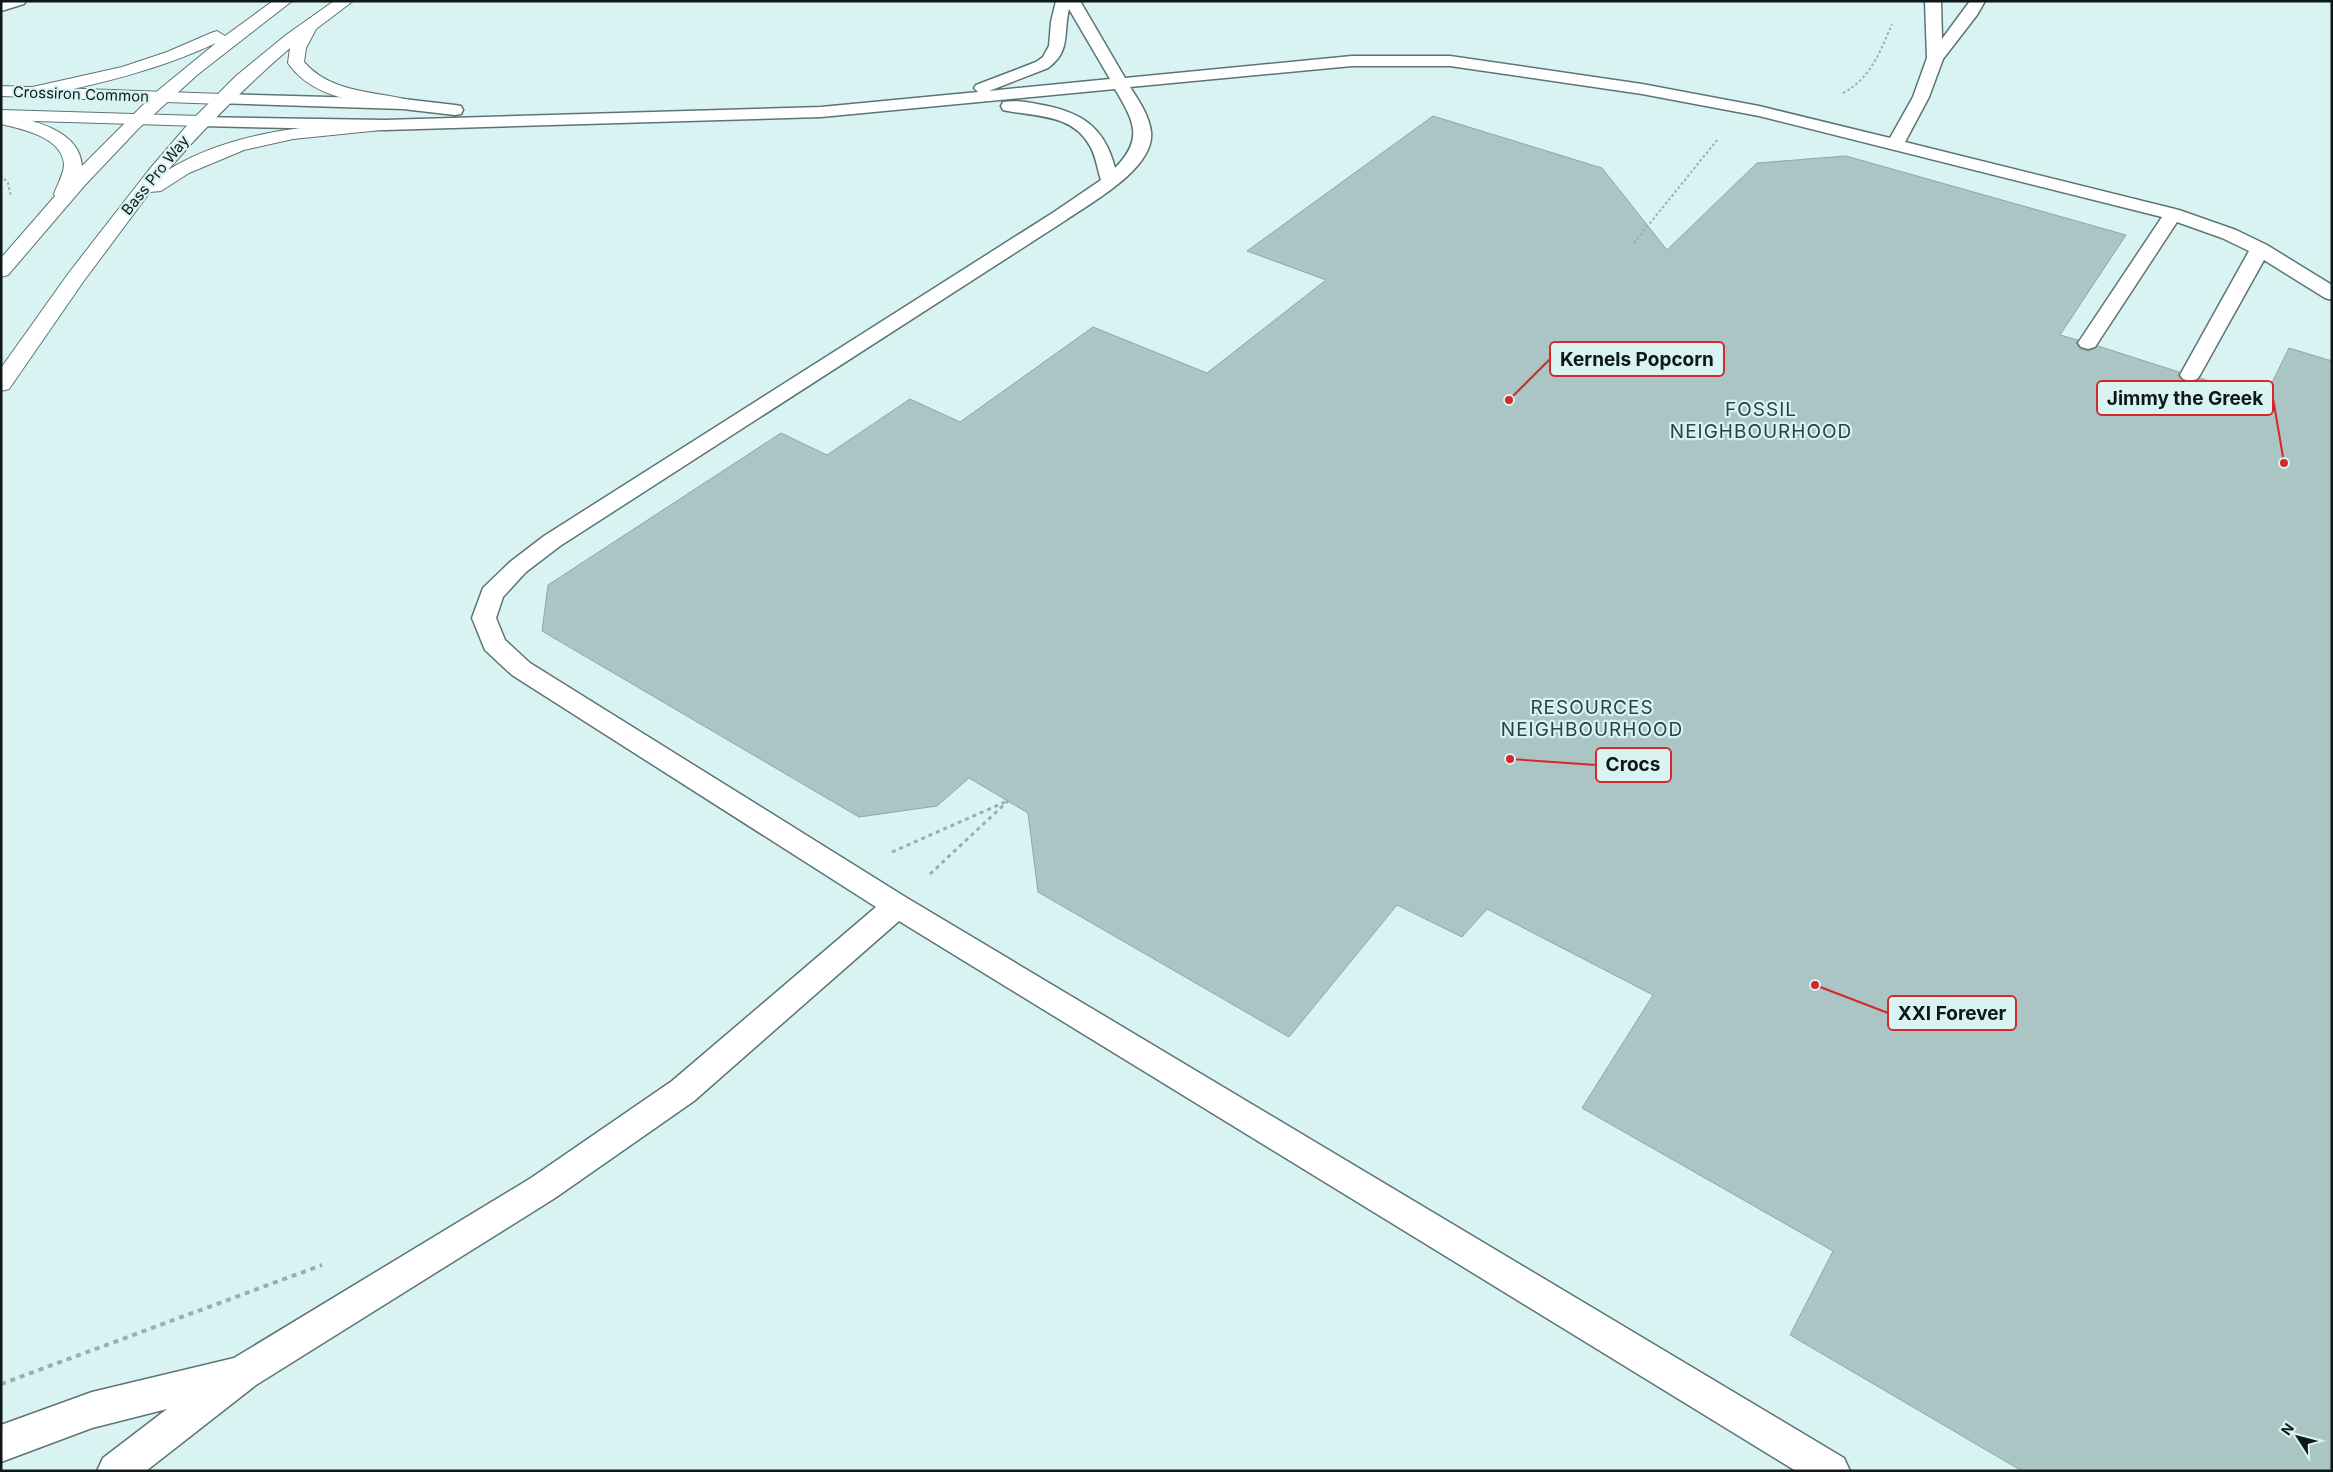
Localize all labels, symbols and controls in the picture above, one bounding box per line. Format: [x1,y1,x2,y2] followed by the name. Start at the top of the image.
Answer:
[13,82,149,106] street label: Crossiron Common
[117,131,193,219] street label: Bass Pro Way
[1550,342,1724,376] callout: Kernels Popcorn
[1560,348,1714,371] text: Kernels Popcorn
[2097,381,2273,415] callout: Jimmy the Greek
[2107,387,2263,410] text: Jimmy the Greek
[1670,398,1852,443] district label: FOSSIL NEIGHBOURHOOD
[1501,696,1683,741] district label: RESOURCES NEIGHBOURHOOD
[1596,748,1671,782] callout: Crocs
[1606,753,1660,776] text: Crocs
[1888,996,2016,1030] callout: XXI Forever
[1898,1002,2007,1025] text: XXI Forever
[2273,1412,2323,1462] north arrow
[2277,1420,2297,1438] text: N

